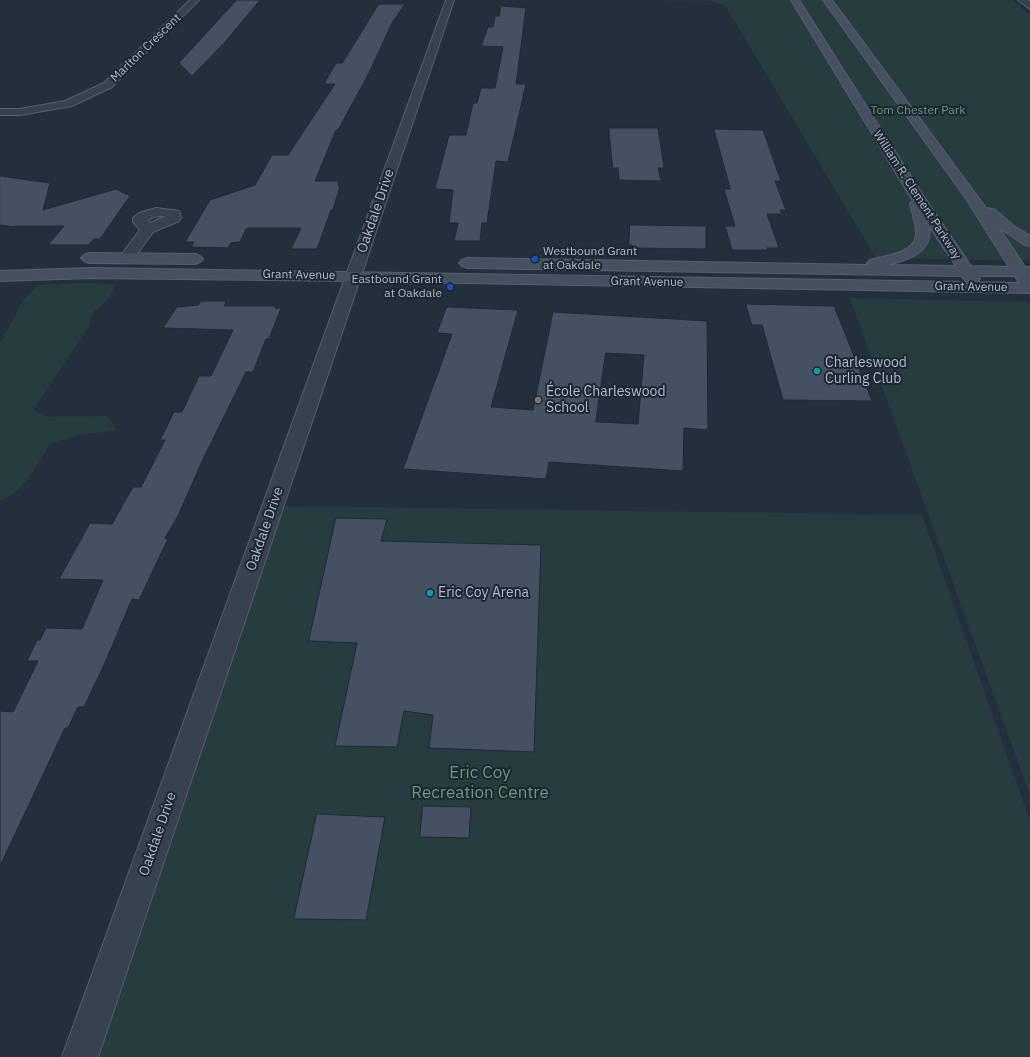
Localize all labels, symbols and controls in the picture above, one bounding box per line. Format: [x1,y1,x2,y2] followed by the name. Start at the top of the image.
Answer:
[108,11,184,85] street label: Marlton Crescent
[870,104,966,118] park label: Tom Chester Park
[870,128,964,262] street label: William R. Clement Parkway
[354,167,398,255] street label: Oakdale Drive
[543,245,637,273] place label: Westbound Grant at Oakdale
[530,254,540,264] marker: Westbound Grant at Oakdale
[262,267,336,283] street label: Grant Avenue
[351,273,442,301] place label: Eastbound Grant at Oakdale
[610,274,684,290] street label: Grant Avenue
[934,279,1008,295] street label: Grant Avenue
[445,282,455,292] marker: Eastbound Grant at Oakdale
[825,355,907,388] place label: Charleswood Curling Club
[812,366,822,376] marker: Charleswood Curling Club
[546,384,666,416] place label: École Charleswood School
[533,395,543,405] marker: École Charleswood School
[243,485,287,573] street label: Oakdale Drive
[438,585,529,601] place label: Eric Coy Arena
[425,588,435,598] marker: Eric Coy Arena
[411,763,549,803] park label: Eric Coy Recreation Centre
[136,790,180,878] street label: Oakdale Drive

